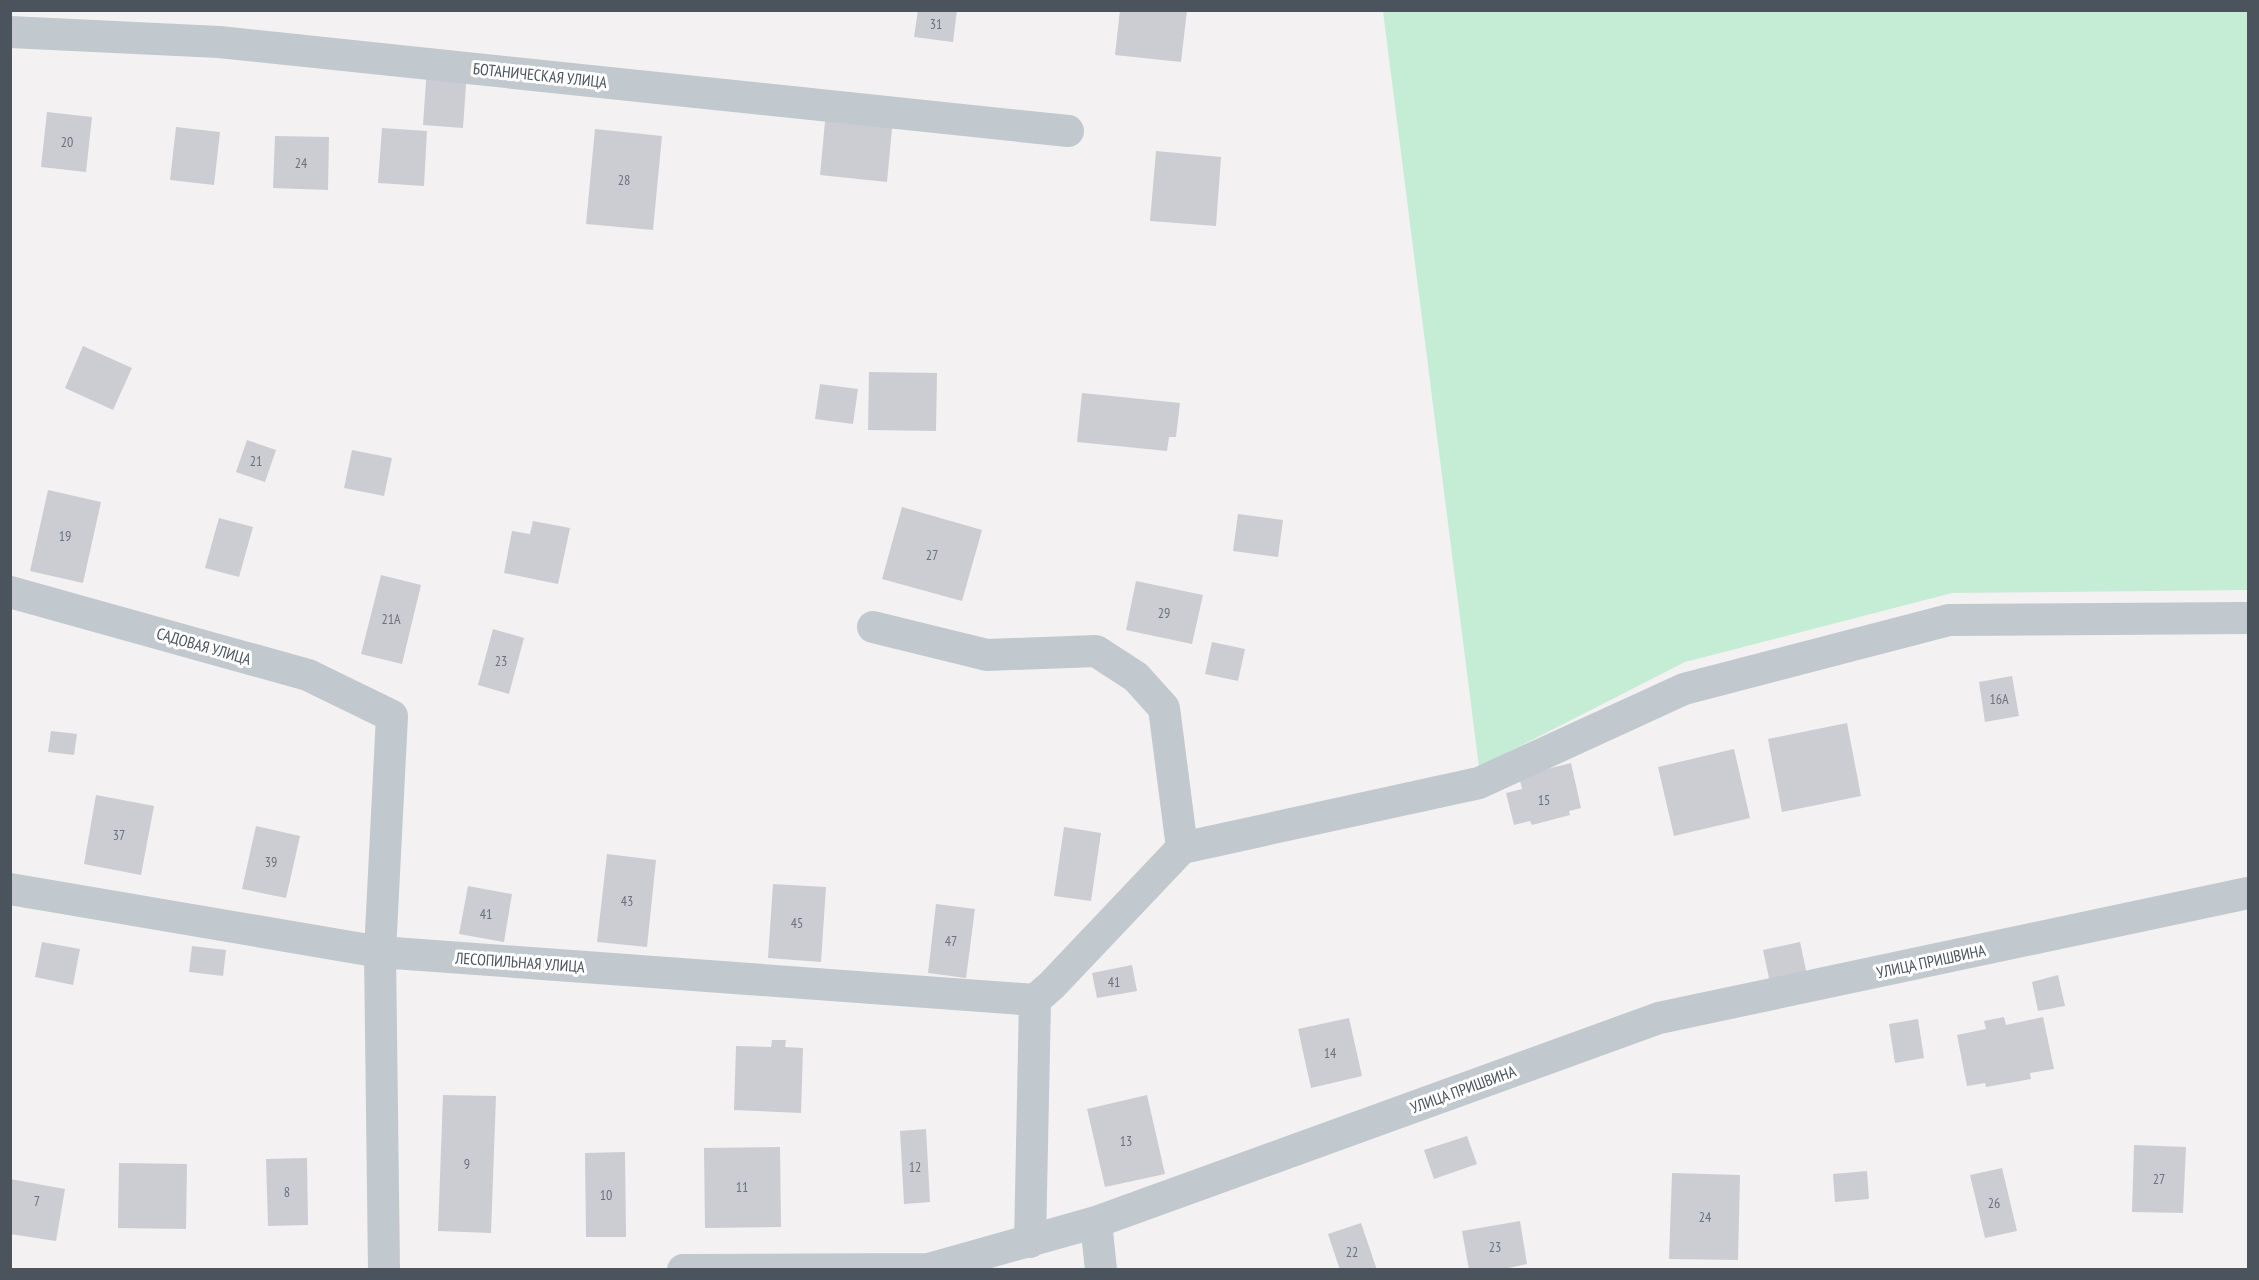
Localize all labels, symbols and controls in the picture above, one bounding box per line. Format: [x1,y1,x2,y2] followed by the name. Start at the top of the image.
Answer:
[930,15,942,33] house number: 31
[472,58,608,92] street label: БОТАНИЧЕСКАЯ УЛИЦА
[61,133,73,151] house number: 20
[295,154,308,172] house number: 24
[618,171,630,189] house number: 28
[250,452,262,470] house number: 21
[59,527,71,545] house number: 19
[926,546,938,564] house number: 27
[1158,604,1170,622] house number: 29
[381,610,401,628] house number: 21А
[155,623,254,669] street label: САДОВАЯ УЛИЦА
[495,652,507,670] house number: 23
[1989,690,2009,708] house number: 16А
[1538,791,1550,809] house number: 15
[113,826,125,844] house number: 37
[265,853,277,871] house number: 39
[621,892,633,910] house number: 43
[480,905,492,923] house number: 41
[791,914,803,932] house number: 45
[945,932,957,950] house number: 47
[1875,940,1988,982] street label: УЛИЦА ПРИШВИНА
[454,947,586,977] street label: ЛЕСОПИЛЬНАЯ УЛИЦА
[1108,973,1120,991] house number: 41
[1324,1044,1337,1062] house number: 14
[1407,1060,1519,1117] street label: УЛИЦА ПРИШВИНА
[1120,1132,1132,1150] house number: 13
[464,1155,470,1173] house number: 9
[909,1158,921,1176] house number: 12
[2153,1170,2165,1188] house number: 27
[736,1178,748,1196] house number: 11
[284,1183,290,1201] house number: 8
[600,1186,612,1204] house number: 10
[34,1192,40,1210] house number: 7
[1988,1194,2000,1212] house number: 26
[1699,1208,1712,1226] house number: 24
[1489,1238,1501,1256] house number: 23
[1346,1243,1358,1261] house number: 22

